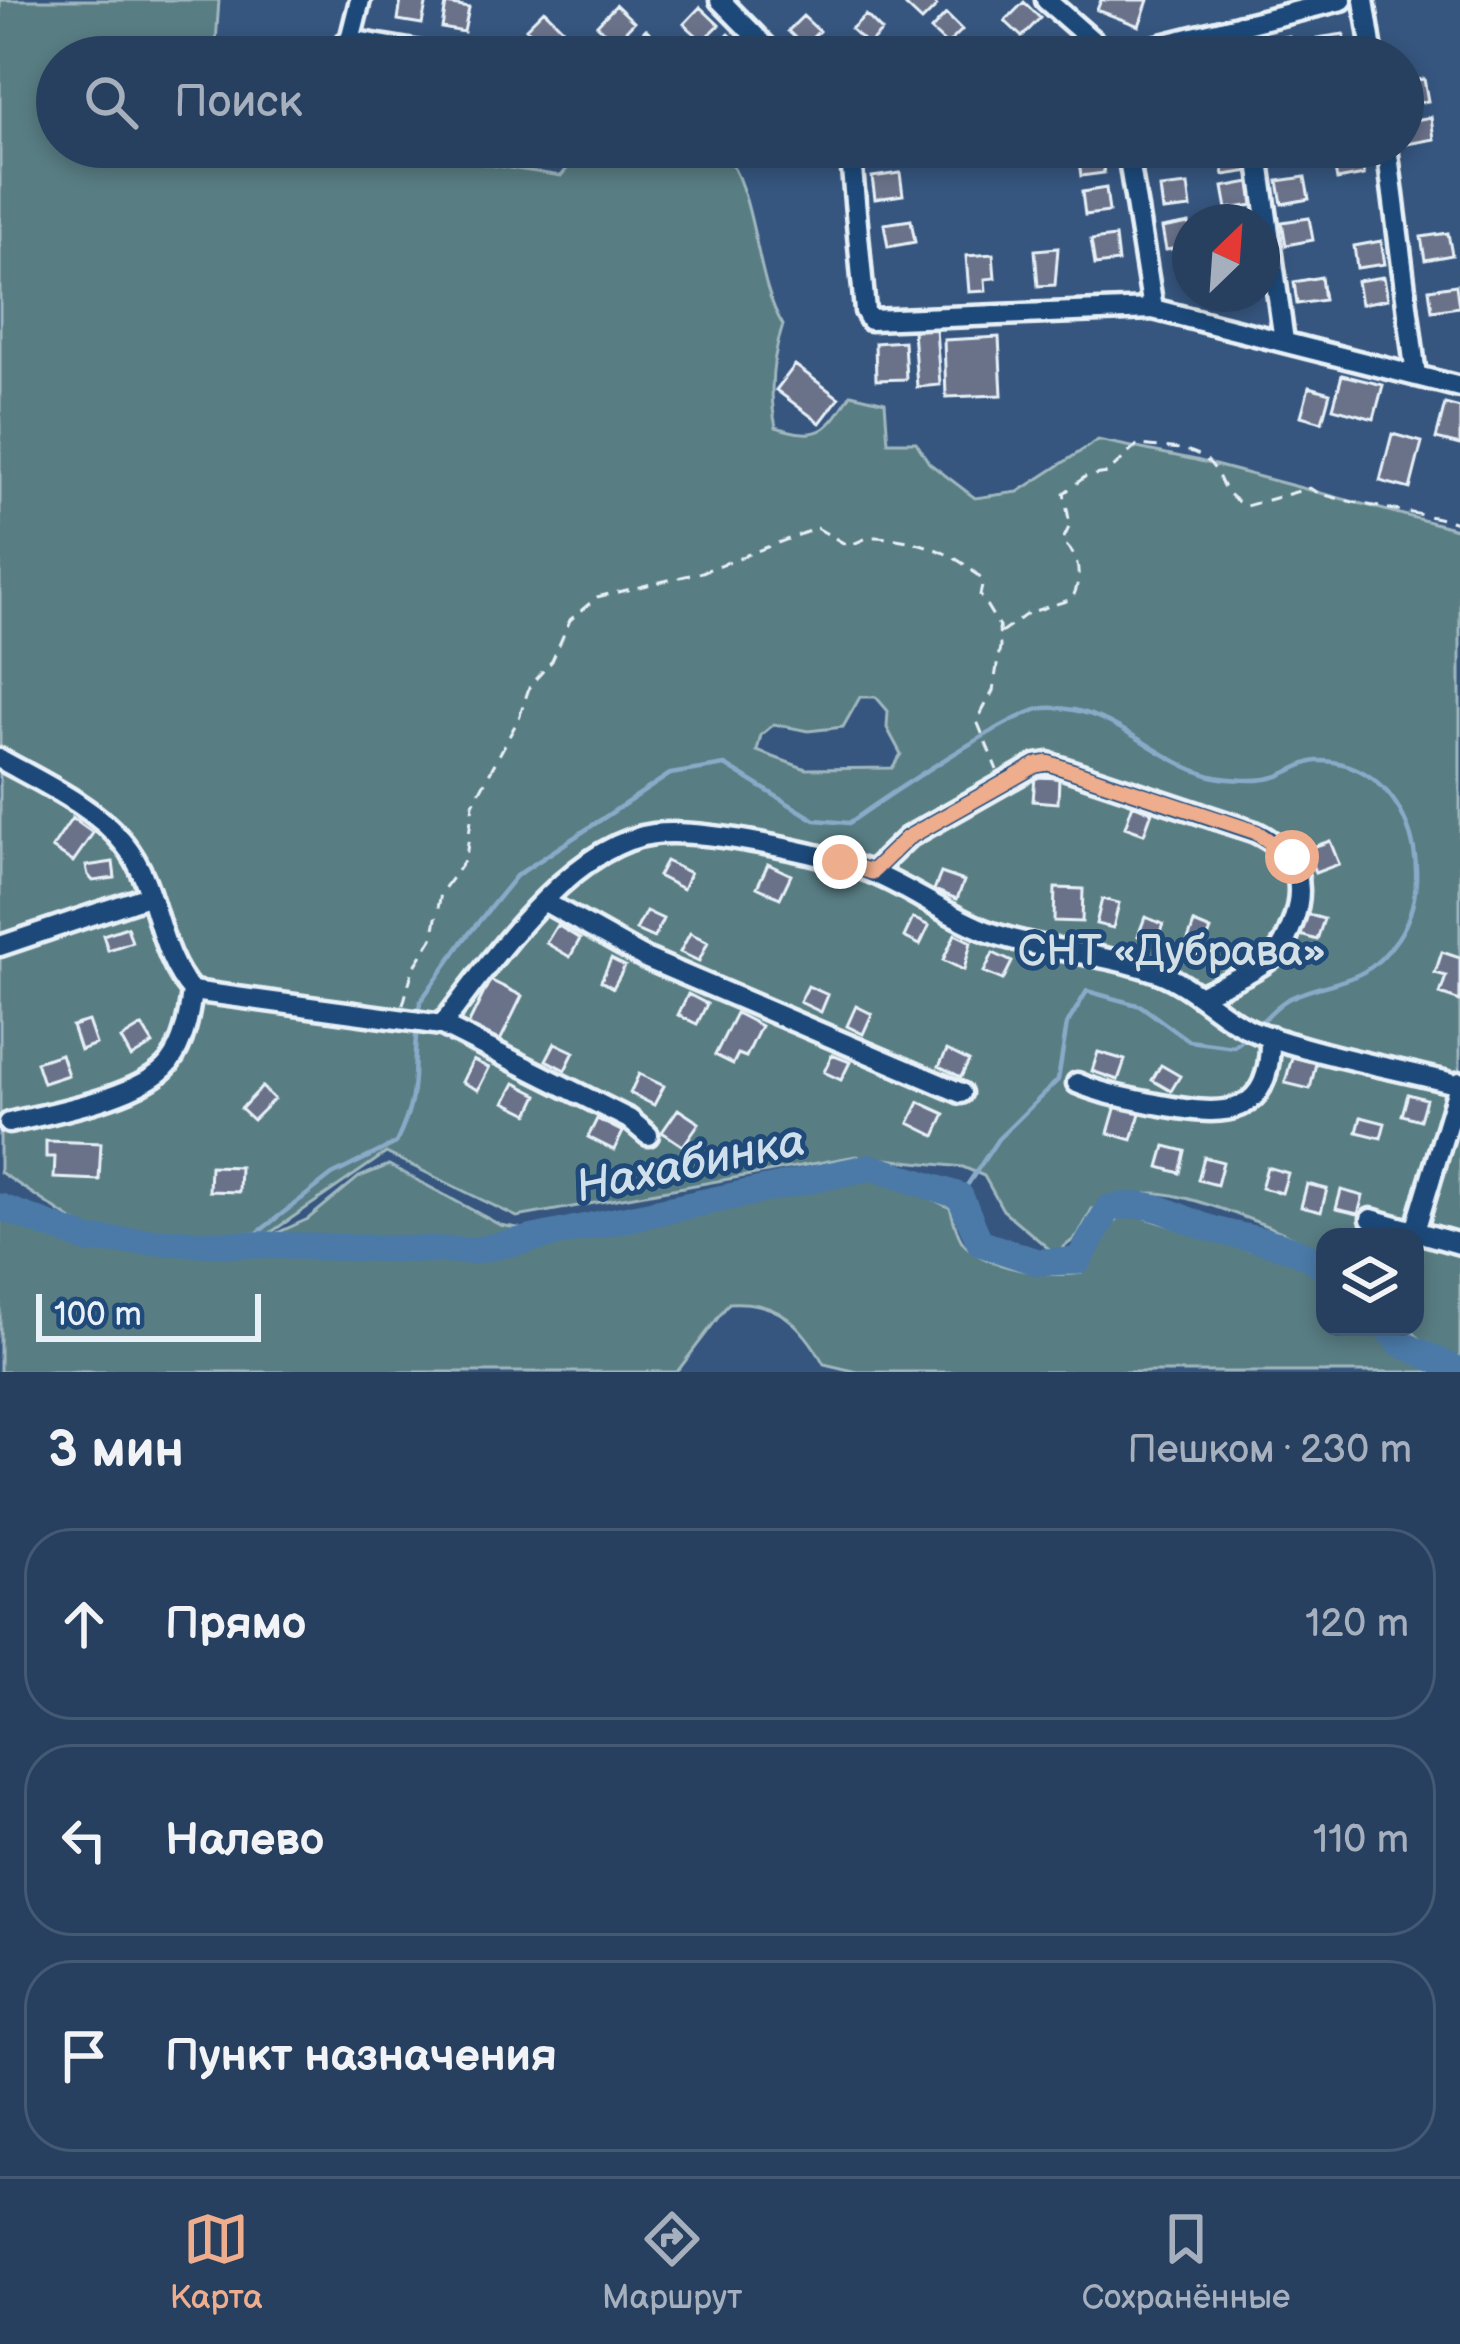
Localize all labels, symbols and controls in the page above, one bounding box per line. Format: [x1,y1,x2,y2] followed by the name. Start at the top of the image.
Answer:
[36,36,1424,168] search box
[78,69,144,135] icon: search
[174,75,302,130] text: Поиск
[1172,204,1280,312] north arrow
[1265,830,1319,884] route start
[813,835,867,889] route end
[1018,927,1326,978] park label: СНТ «Дубрава»
[571,1113,810,1216] water label: Нахабинка
[1316,1228,1424,1336] map controls
[1316,1228,1424,1336] button: layers
[36,1288,261,1341] scale bar
[54,1295,142,1335] text: 100 m
[48,1420,184,1481] text: 3 мин
[1127,1427,1412,1474] text: Пешком · 230 m
[51,1591,117,1657] icon: ahead
[165,1597,306,1652] text: Прямо
[1305,1601,1409,1648] text: 120 m
[51,1807,117,1873] icon: left
[165,1813,324,1868] text: Налево
[1313,1817,1409,1864] text: 110 m
[51,2023,117,2089] icon: arrive
[165,2029,557,2084] text: Пункт назначения
[170,2206,263,2318] tab: Карта
[602,2206,742,2318] tab: Маршрут
[1082,2206,1290,2318] tab: Сохранённые

